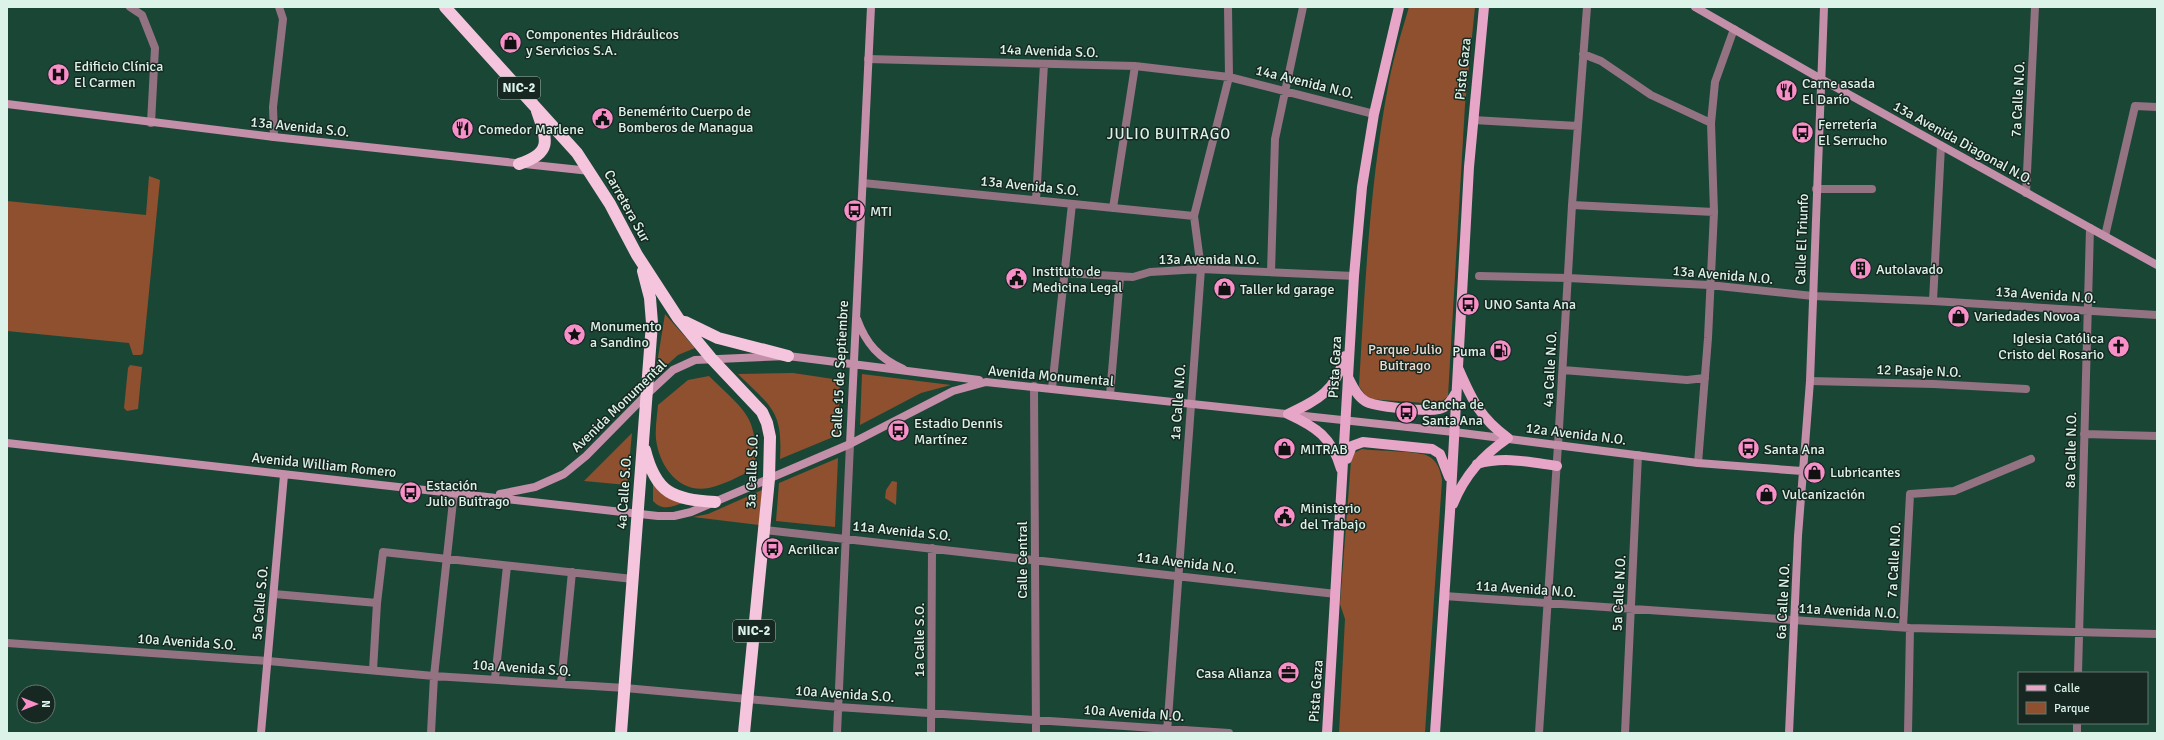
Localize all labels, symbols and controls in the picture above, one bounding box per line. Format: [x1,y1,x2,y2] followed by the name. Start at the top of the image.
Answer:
[526,26,679,59] place label: Componentes Hidráulicos y Servicios S.A.
[498,29,524,55] shop icon: Componentes Hidráulicos y Servicios S.A.
[1451,37,1475,101] street label: Pista Gaza
[999,41,1099,61] street label: 14a Avenida S.O.
[74,58,163,91] place label: Edificio Clínica El Carmen
[2008,60,2028,138] street label: 7a Calle N.O.
[46,61,72,87] hospital icon: Edificio Clínica El Carmen
[1254,62,1356,102] street label: 14a Avenida N.O.
[1802,75,1875,108] place label: Carne asada El Darío
[498,77,540,99] road number: NIC-2
[1774,78,1800,104] restaurant icon: Carne asada El Darío
[1890,97,2036,189] street label: 13a Avenida Diagonal N.O.
[618,103,753,136] place label: Benemérito Cuerpo de Bomberos de Managua
[590,106,616,132] public building icon: Benemérito Cuerpo de Bomberos de Managua
[250,113,350,141] street label: 13a Avenida S.O.
[449,116,475,142] restaurant icon: Comedor Marlene
[1818,116,1887,149] place label: Ferretería El Serrucho
[1790,119,1816,145] bus stop icon: Ferretería El Serrucho
[478,121,584,138] place label: Comedor Marlene
[1107,125,1231,143] district label: JULIO BUITRAGO
[600,167,654,246] street label: Carretera Sur
[980,172,1080,200] street label: 13a Avenida S.O.
[1792,193,1812,285] street label: Calle El Triunfo
[842,198,868,224] bus stop icon: MTI
[870,203,892,220] place label: MTI
[1158,251,1260,268] street label: 13a Avenida N.O.
[1847,256,1873,282] building icon: Autolavado
[1876,261,1943,278] place label: Autolavado
[1672,262,1774,288] street label: 13a Avenida N.O.
[1032,263,1122,296] place label: Instituto de Medicina Legal
[1003,266,1029,292] public building icon: Instituto de Medicina Legal
[1212,276,1238,302] shop icon: Taller kd garage
[1240,281,1334,298] place label: Taller kd garage
[1995,283,2097,307] street label: 13a Avenida N.O.
[1456,291,1482,317] bus stop icon: UNO Santa Ana
[1484,296,1576,313] place label: UNO Santa Ana
[828,300,852,438] street label: Calle 15 de Septiembre
[1945,303,1971,329] shop icon: Variedades Novoa
[1974,308,2080,325] place label: Variedades Novoa
[590,318,662,351] place label: Monumento a Sandino
[561,321,587,347] place icon: Monumento a Sandino
[1540,330,1560,408] street label: 4a Calle N.O.
[1998,330,2104,363] place label: Iglesia Católica Cristo del Rosario
[2106,333,2132,359] church icon: Iglesia Católica Cristo del Rosario
[1325,335,1345,399] street label: Pista Gaza
[1488,338,1514,364] fuel station icon: Puma
[1368,341,1442,374] park label: Parque Julio Buitrago
[1452,343,1486,360] place label: Puma
[568,356,670,456] street label: Avenida Monumental
[1876,361,1962,381] street label: 12 Pasaje N.O.
[987,362,1115,390] street label: Avenida Monumental
[1167,363,1189,441] street label: 1a Calle N.O.
[1422,396,1484,429] place label: Cancha de Santa Ana
[1393,399,1419,425] bus stop icon: Cancha de Santa Ana
[2062,412,2080,488] street label: 8a Calle N.O.
[914,415,1003,448] place label: Estadio Dennis Martínez
[886,418,912,444] bus stop icon: Estadio Dennis Martínez
[1525,419,1627,449] street label: 12a Avenida N.O.
[742,433,762,509] street label: 3a Calle S.O.
[1272,436,1298,462] shop icon: MITRAB
[1735,436,1761,462] bus stop icon: Santa Ana
[1300,441,1348,458] place label: MITRAB
[1764,441,1825,458] place label: Santa Ana
[251,449,397,481] street label: Avenida William Romero
[613,454,635,530] street label: 4a Calle S.O.
[1801,459,1827,485] shop icon: Lubricantes
[1830,464,1900,481] place label: Lubricantes
[426,477,510,510] place label: Estación Julio Buitrago
[397,480,423,506] bus stop icon: Estación Julio Buitrago
[1753,481,1779,507] shop icon: Vulcanización
[1782,486,1865,503] place label: Vulcanización
[1300,500,1366,533] place label: Ministerio del Trabajo
[1272,503,1298,529] public building icon: Ministerio del Trabajo
[852,517,952,545] street label: 11a Avenida S.O.
[1014,521,1031,599] street label: Calle Central
[1884,521,1904,599] street label: 7a Calle N.O.
[759,536,785,562] bus stop icon: Acrilicar
[788,541,840,558] place label: Acrilicar
[1136,548,1238,578] street label: 11a Avenida N.O.
[1609,554,1629,632] street label: 5a Calle N.O.
[1773,562,1793,640] street label: 6a Calle N.O.
[248,565,272,641] street label: 5a Calle S.O.
[1475,577,1577,601] street label: 11a Avenida N.O.
[1798,600,1900,622] street label: 11a Avenida N.O.
[911,603,928,677] street label: 1a Calle S.O.
[733,620,775,642] road number: NIC-2
[137,630,237,654] street label: 10a Avenida S.O.
[472,656,572,680] street label: 10a Avenida S.O.
[1305,659,1327,723] street label: Pista Gaza
[1275,660,1301,686] office icon: Casa Alianza
[1196,665,1272,682] place label: Casa Alianza
[2018,672,2148,724] legend
[2054,681,2080,696] text: Calle
[795,682,895,706] street label: 10a Avenida S.O.
[16,684,56,724] north arrow
[39,700,52,708] text: N
[1083,701,1185,725] street label: 10a Avenida N.O.
[2054,701,2090,716] text: Parque

